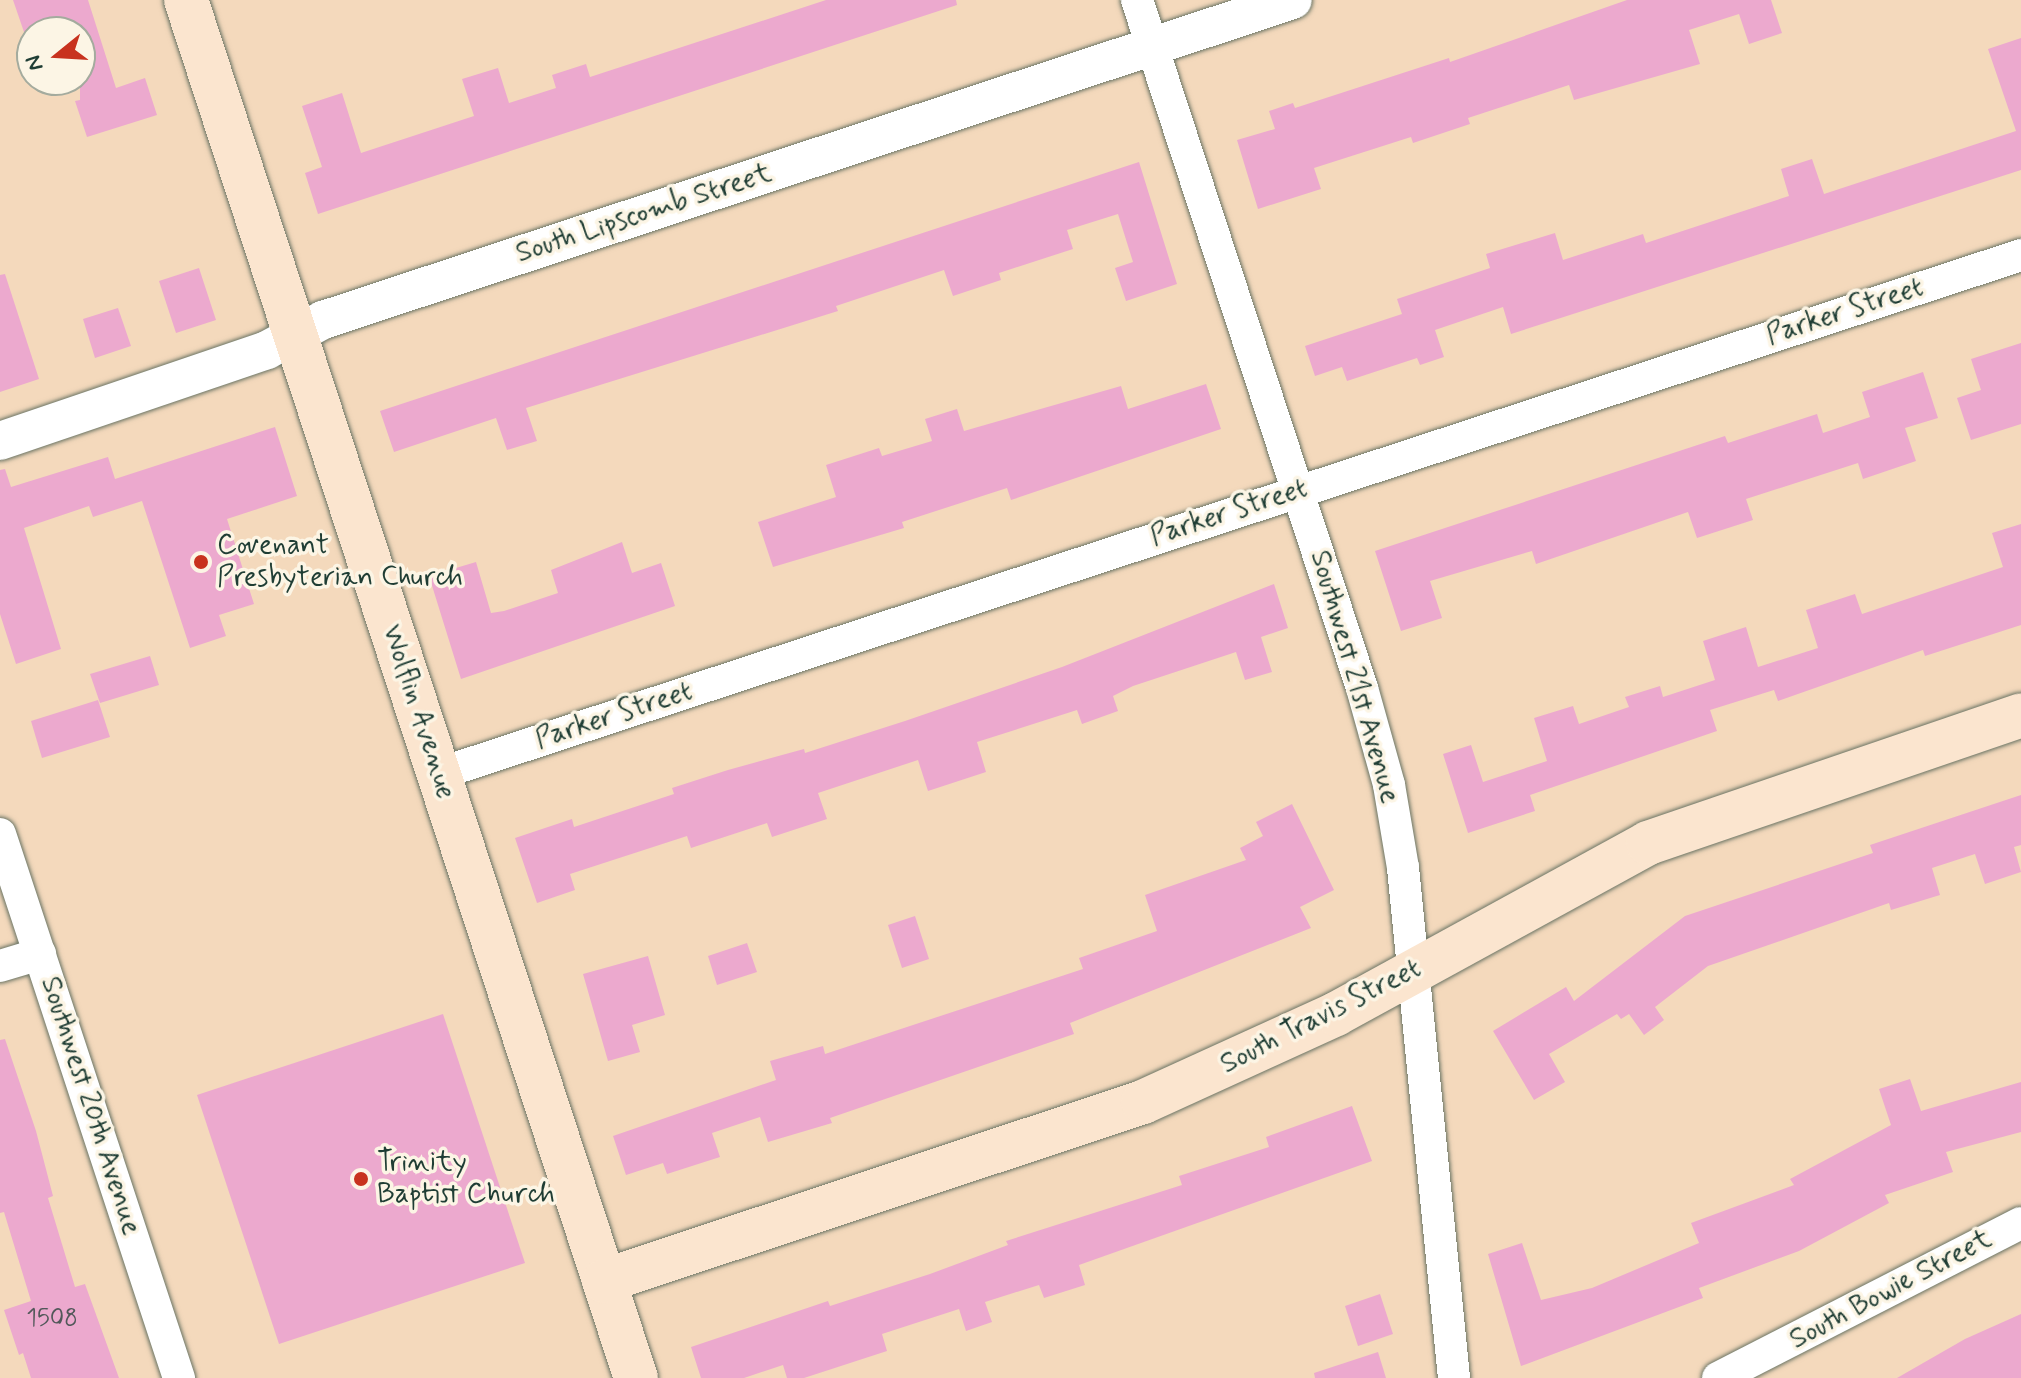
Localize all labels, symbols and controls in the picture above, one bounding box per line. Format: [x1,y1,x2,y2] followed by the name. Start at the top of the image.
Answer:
[16,16,96,96] north arrow
[19,52,51,74] text: N
[512,157,776,271] street label: South Lipscomb Street
[1760,270,1930,354] street label: Parker Street
[1144,471,1314,555] street label: Parker Street
[217,529,469,595] place label: Covenant Presbyterian Church
[1302,547,1406,807] street label: Southwest 21st Avenue
[192,553,210,571] marker: Covenant Presbyterian Church
[375,623,461,801] street label: Wolflin Avenue
[529,674,699,758] street label: Parker Street
[1213,951,1429,1083] street label: South Travis Street
[32,973,148,1239] street label: Southwest 20th Avenue
[377,1146,555,1212] place label: Trinity Baptist Church
[352,1170,370,1188] marker: Trinity Baptist Church
[1784,1223,1998,1357] street label: South Bowie Street
[26,1305,78,1333] house number: 1508

